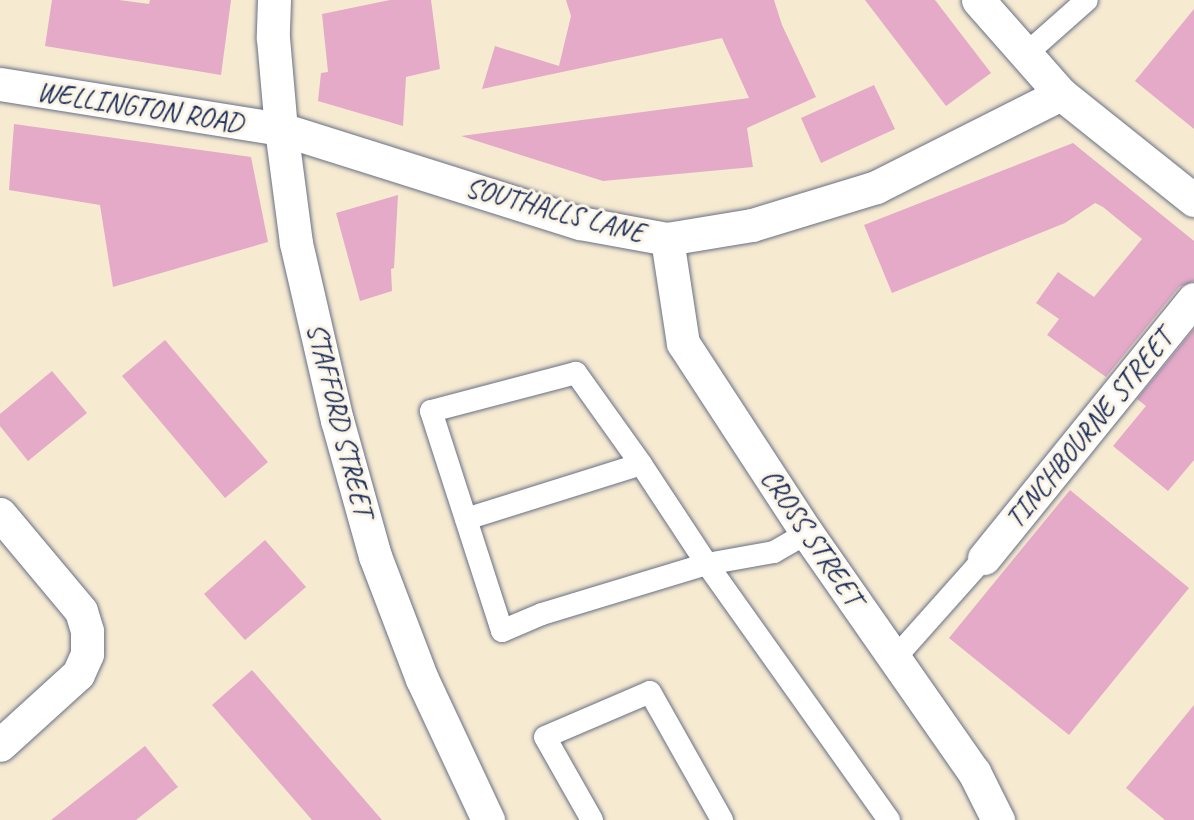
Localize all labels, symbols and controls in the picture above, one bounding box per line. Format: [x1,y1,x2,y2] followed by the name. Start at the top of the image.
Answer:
[34,74,246,140] street label: WELLINGTON ROAD
[462,170,648,250] street label: SOUTHALLS LANE
[300,320,380,520] street label: STAFFORD STREET
[999,323,1179,535] street label: TINCHBOURNE STREET
[754,463,870,611] street label: CROSS STREET

